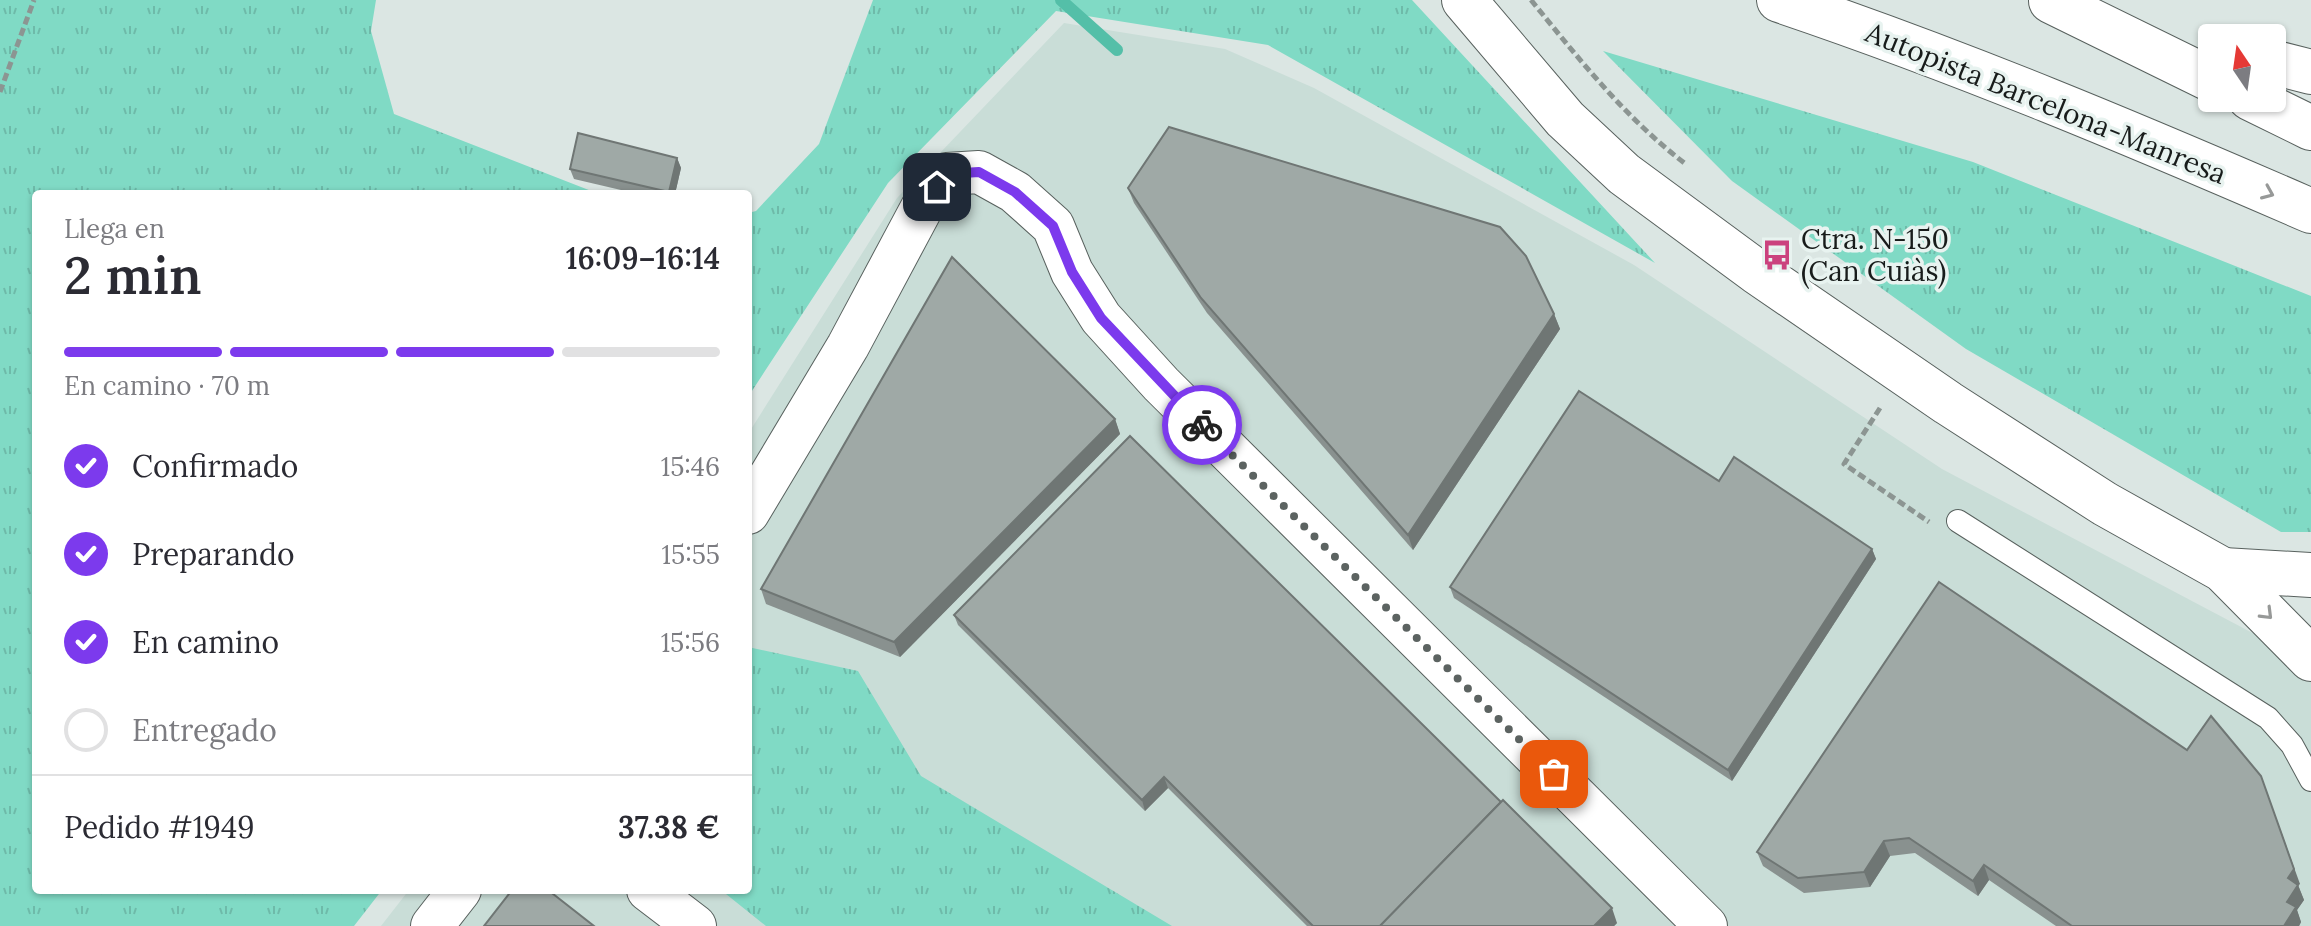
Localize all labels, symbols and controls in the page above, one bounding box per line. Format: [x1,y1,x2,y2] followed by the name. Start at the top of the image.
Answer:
[1859,14,2232,192] street label: Autopista Barcelona-Manresa
[2198,24,2286,112] north arrow
[2198,24,2286,112] map controls
[903,153,971,221] pin
[915,165,959,209] icon: home
[2260,183,2275,199] one-way arrow
[64,212,165,245] text: Llega en
[1801,221,1949,289] place label: Ctra. N-150 (Can Cuiàs)
[1760,238,1794,272] bus stop icon: Ctra. N-150 (Can Cuiàs)
[566,239,720,277] text: 16:09–16:14
[64,242,202,308] text: 2 min
[64,369,270,402] text: En camino · 70 m
[1162,385,1242,465] courier
[1180,403,1224,447] icon: bike
[64,444,108,488] icon: check
[132,447,298,485] text: Confirmado
[661,450,720,483] text: 15:46
[64,532,108,576] icon: check
[132,535,295,573] text: Preparando
[662,538,720,571] text: 15:55
[2258,605,2272,619] one-way arrow
[64,620,108,664] icon: check
[132,623,279,661] text: En camino
[661,626,720,659] text: 15:56
[132,711,277,749] text: Entregado
[1520,740,1588,808] pin
[1532,752,1576,796] icon: bag
[64,808,255,846] text: Pedido #1949
[618,808,720,846] text: 37.38 €

